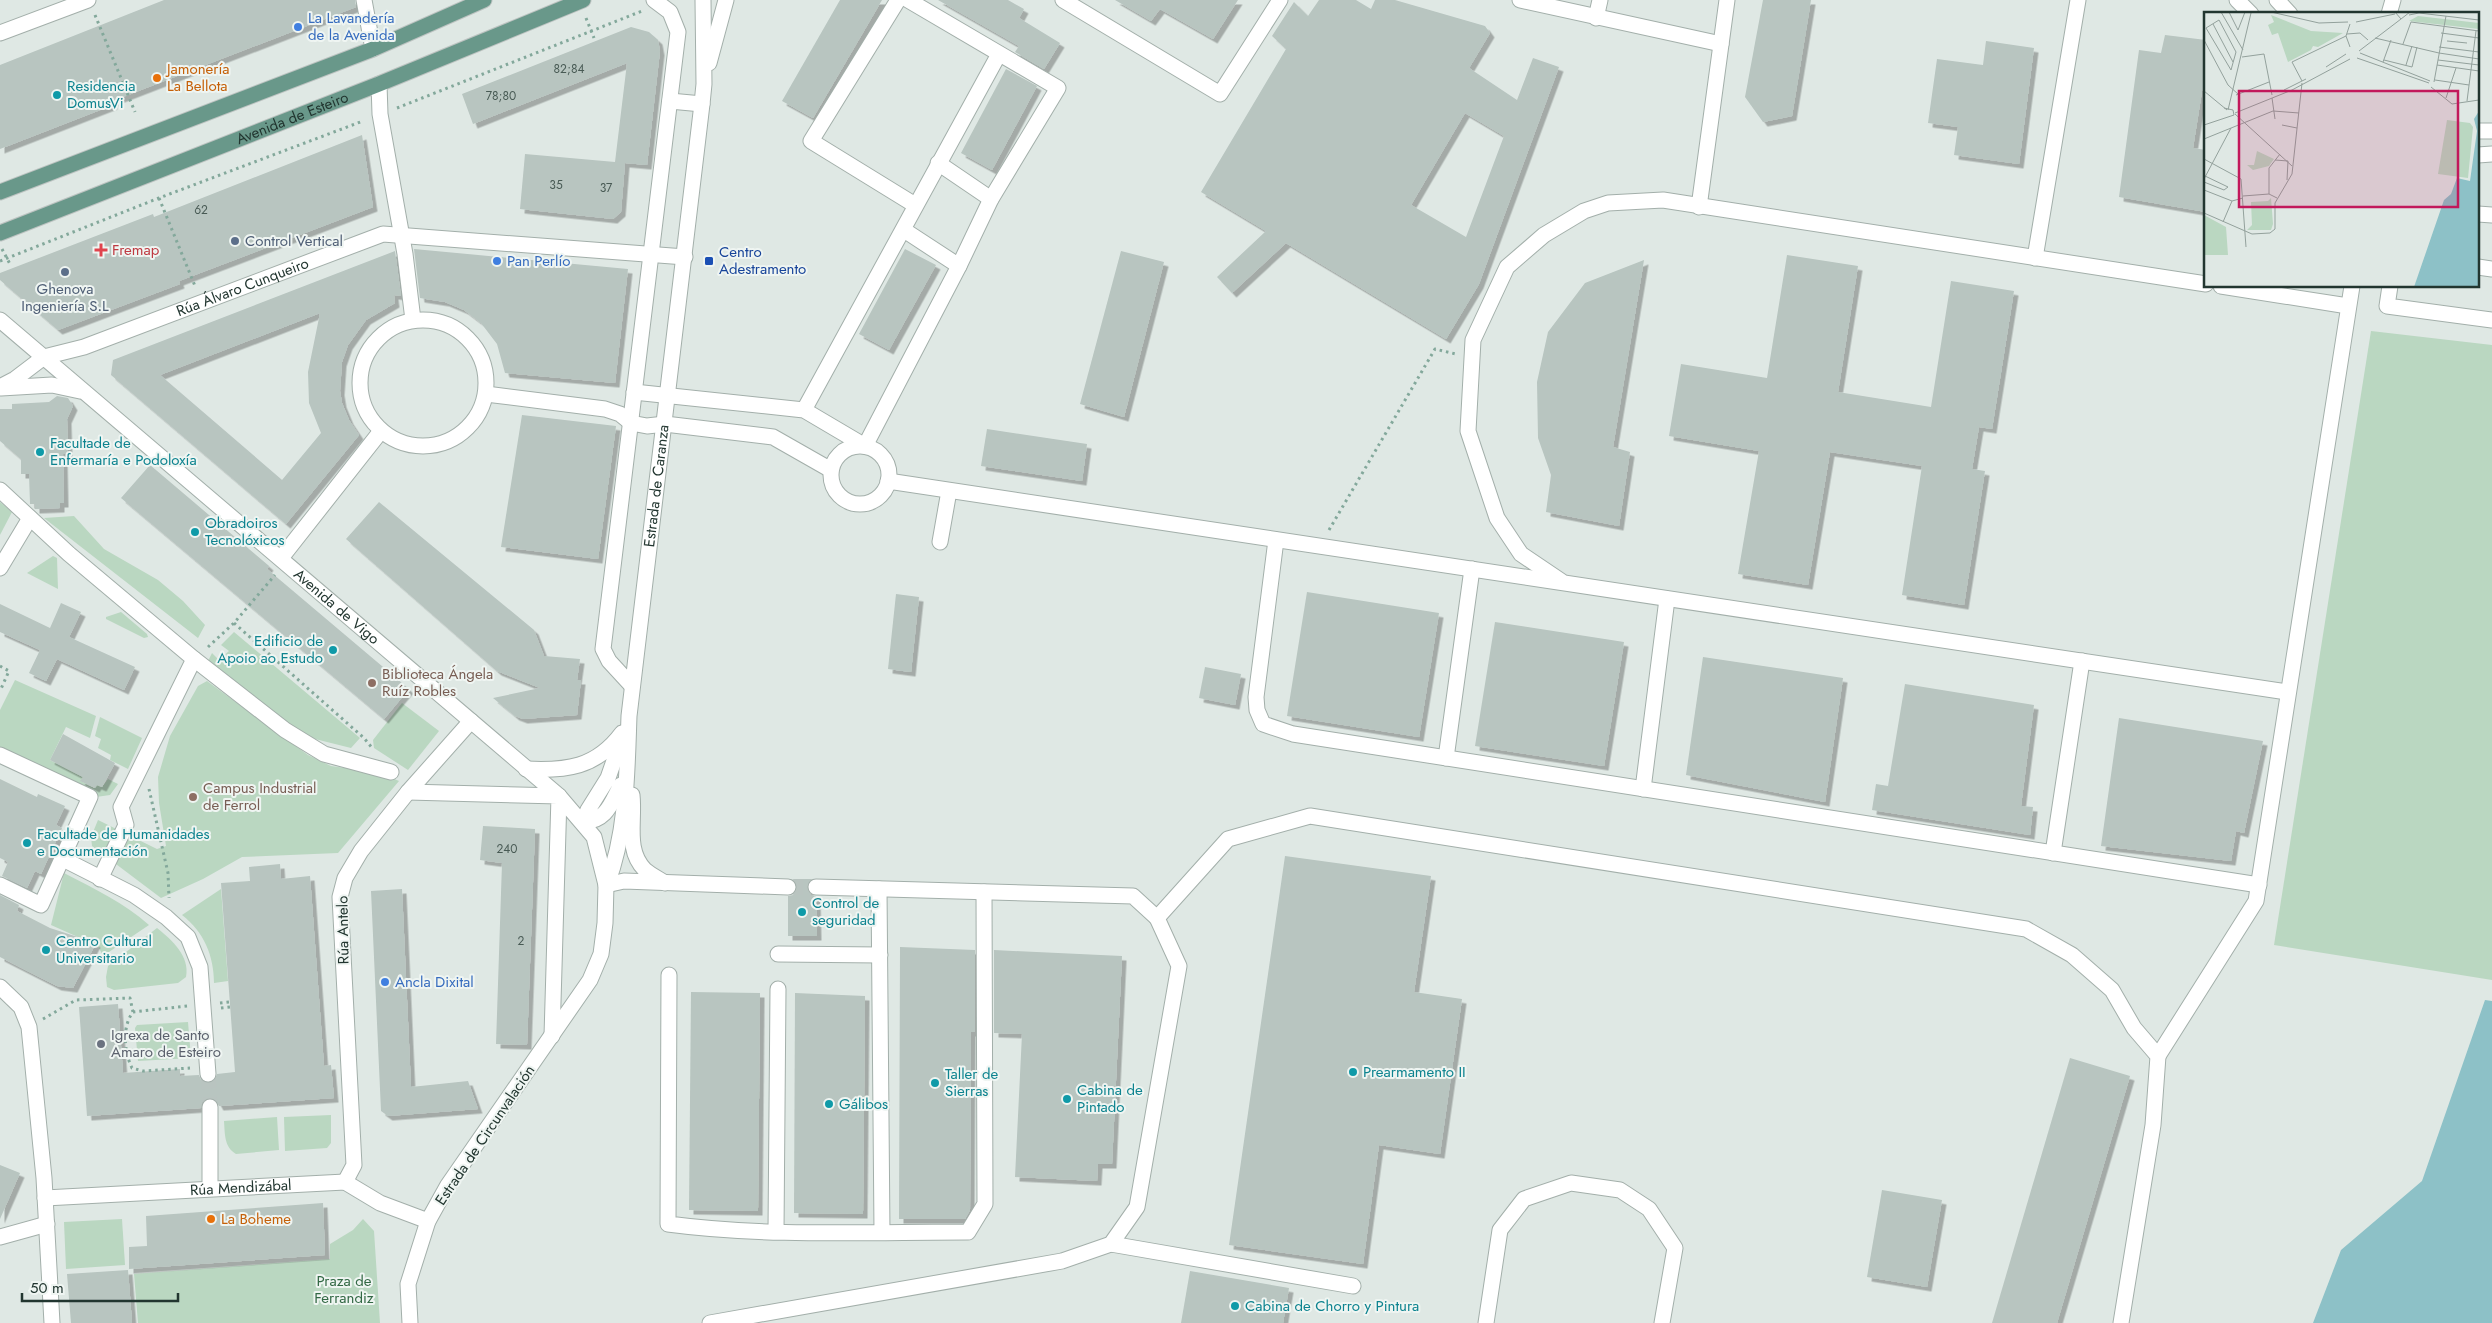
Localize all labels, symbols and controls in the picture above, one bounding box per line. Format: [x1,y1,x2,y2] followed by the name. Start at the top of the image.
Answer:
[308,7,395,46] place label: La Lavandería de la Avenida
[2204,12,2480,288] inset map
[292,21,304,33] marker: La Lavandería de la Avenida
[165,58,230,97] place label: Jamonería La Bellota
[554,60,584,78] house number: 82;84
[151,72,163,84] marker: Jamonería La Bellota
[67,75,136,114] place label: Residencia DomusVi
[233,86,352,150] street label: Avenida de Esteiro
[486,87,516,105] house number: 78;80
[51,89,63,101] marker: Residencia DomusVi
[549,176,563,194] house number: 35
[600,179,613,197] house number: 37
[194,201,208,219] house number: 62
[245,230,343,252] place label: Control Vertical
[229,235,241,247] marker: Control Vertical
[112,239,160,261] place label: Fremap
[719,241,806,280] place label: Centro Adestramento
[94,243,108,257] marker: Fremap
[507,250,571,272] place label: Pan Perlío
[173,252,312,322] street label: Rúa Álvaro Cunqueiro
[491,255,503,267] marker: Pan Perlío
[703,255,715,267] marker: Centro Adestramento
[59,266,71,278] marker: Ghenova Ingeniería S.L
[21,278,109,317] place label: Ghenova Ingeniería S.L
[638,423,675,548] street label: Estrada de Caranza
[50,432,197,471] place label: Facultade de Enfermaría e Podoloxía
[34,446,46,458] marker: Facultade de Enfermaría e Podoloxía
[205,512,284,551] place label: Obradoiros Tecnolóxicos
[189,526,201,538] marker: Obradoiros Tecnolóxicos
[289,564,384,650] street label: Avenida de Vigo
[217,630,323,669] place label: Edificio de Apoio ao Estudo
[327,644,339,656] marker: Edificio de Apoio ao Estudo
[382,663,493,702] place label: Biblioteca Ángela Ruíz Robles
[366,677,378,689] marker: Biblioteca Ángela Ruíz Robles
[203,777,317,816] place label: Campus Industrial de Ferrol
[187,791,199,803] marker: Campus Industrial de Ferrol
[37,823,210,862] place label: Facultade de Humanidades e Documentación
[21,837,33,849] marker: Facultade de Humanidades e Documentación
[496,840,518,858] house number: 240
[812,892,880,931] place label: Control de seguridad
[331,895,355,965] street label: Rúa Antelo
[796,906,808,918] marker: Control de seguridad
[56,930,152,969] place label: Centro Cultural Universitario
[518,932,525,950] house number: 2
[40,944,52,956] marker: Centro Cultural Universitario
[395,971,474,993] place label: Ancla Dixital
[379,976,391,988] marker: Ancla Dixital
[111,1024,221,1063] place label: Igrexa de Santo Amaro de Esteiro
[95,1038,107,1050] marker: Igrexa de Santo Amaro de Esteiro
[430,1061,540,1209] street label: Estrada de Circunvalación
[1363,1061,1466,1083] place label: Prearmamento II
[945,1063,999,1102] place label: Taller de Sierras
[1347,1066,1359,1078] marker: Prearmamento II
[929,1077,941,1089] marker: Taller de Sierras
[1077,1079,1143,1118] place label: Cabina de Pintado
[839,1093,888,1115] place label: Gálibos
[1061,1093,1073,1105] marker: Cabina de Pintado
[823,1098,835,1110] marker: Gálibos
[189,1174,292,1201] street label: Rúa Mendizábal
[221,1208,291,1230] place label: La Boheme
[205,1213,217,1225] marker: La Boheme
[22,1270,179,1302] scale bar
[314,1270,374,1309] park label: Praza de Ferrandiz
[30,1277,64,1299] text: 50 m
[1245,1295,1419,1317] place label: Cabina de Chorro y Pintura
[1229,1300,1241,1312] marker: Cabina de Chorro y Pintura

